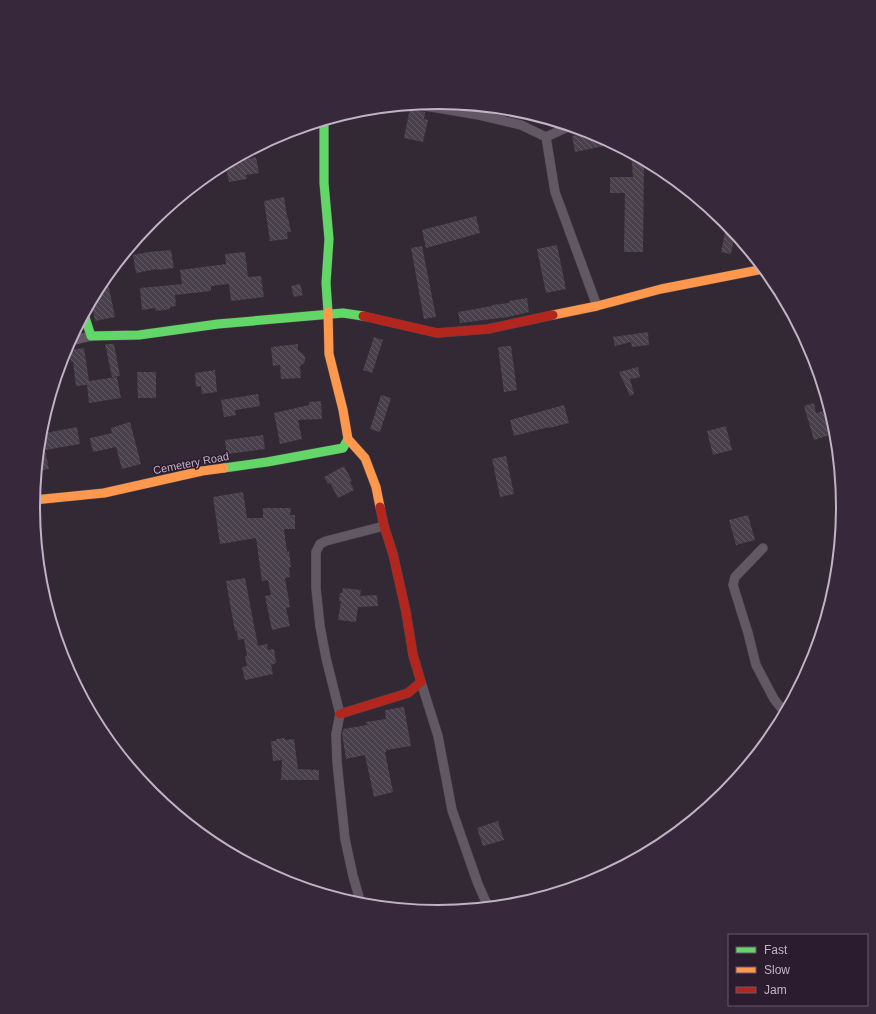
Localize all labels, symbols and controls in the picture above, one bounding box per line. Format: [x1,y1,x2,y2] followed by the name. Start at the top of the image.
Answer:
[152,450,230,476] street label: Cemetery Road
[728,934,868,1006] legend
[764,943,788,957] text: Fast
[764,963,790,977] text: Slow
[764,983,787,997] text: Jam

